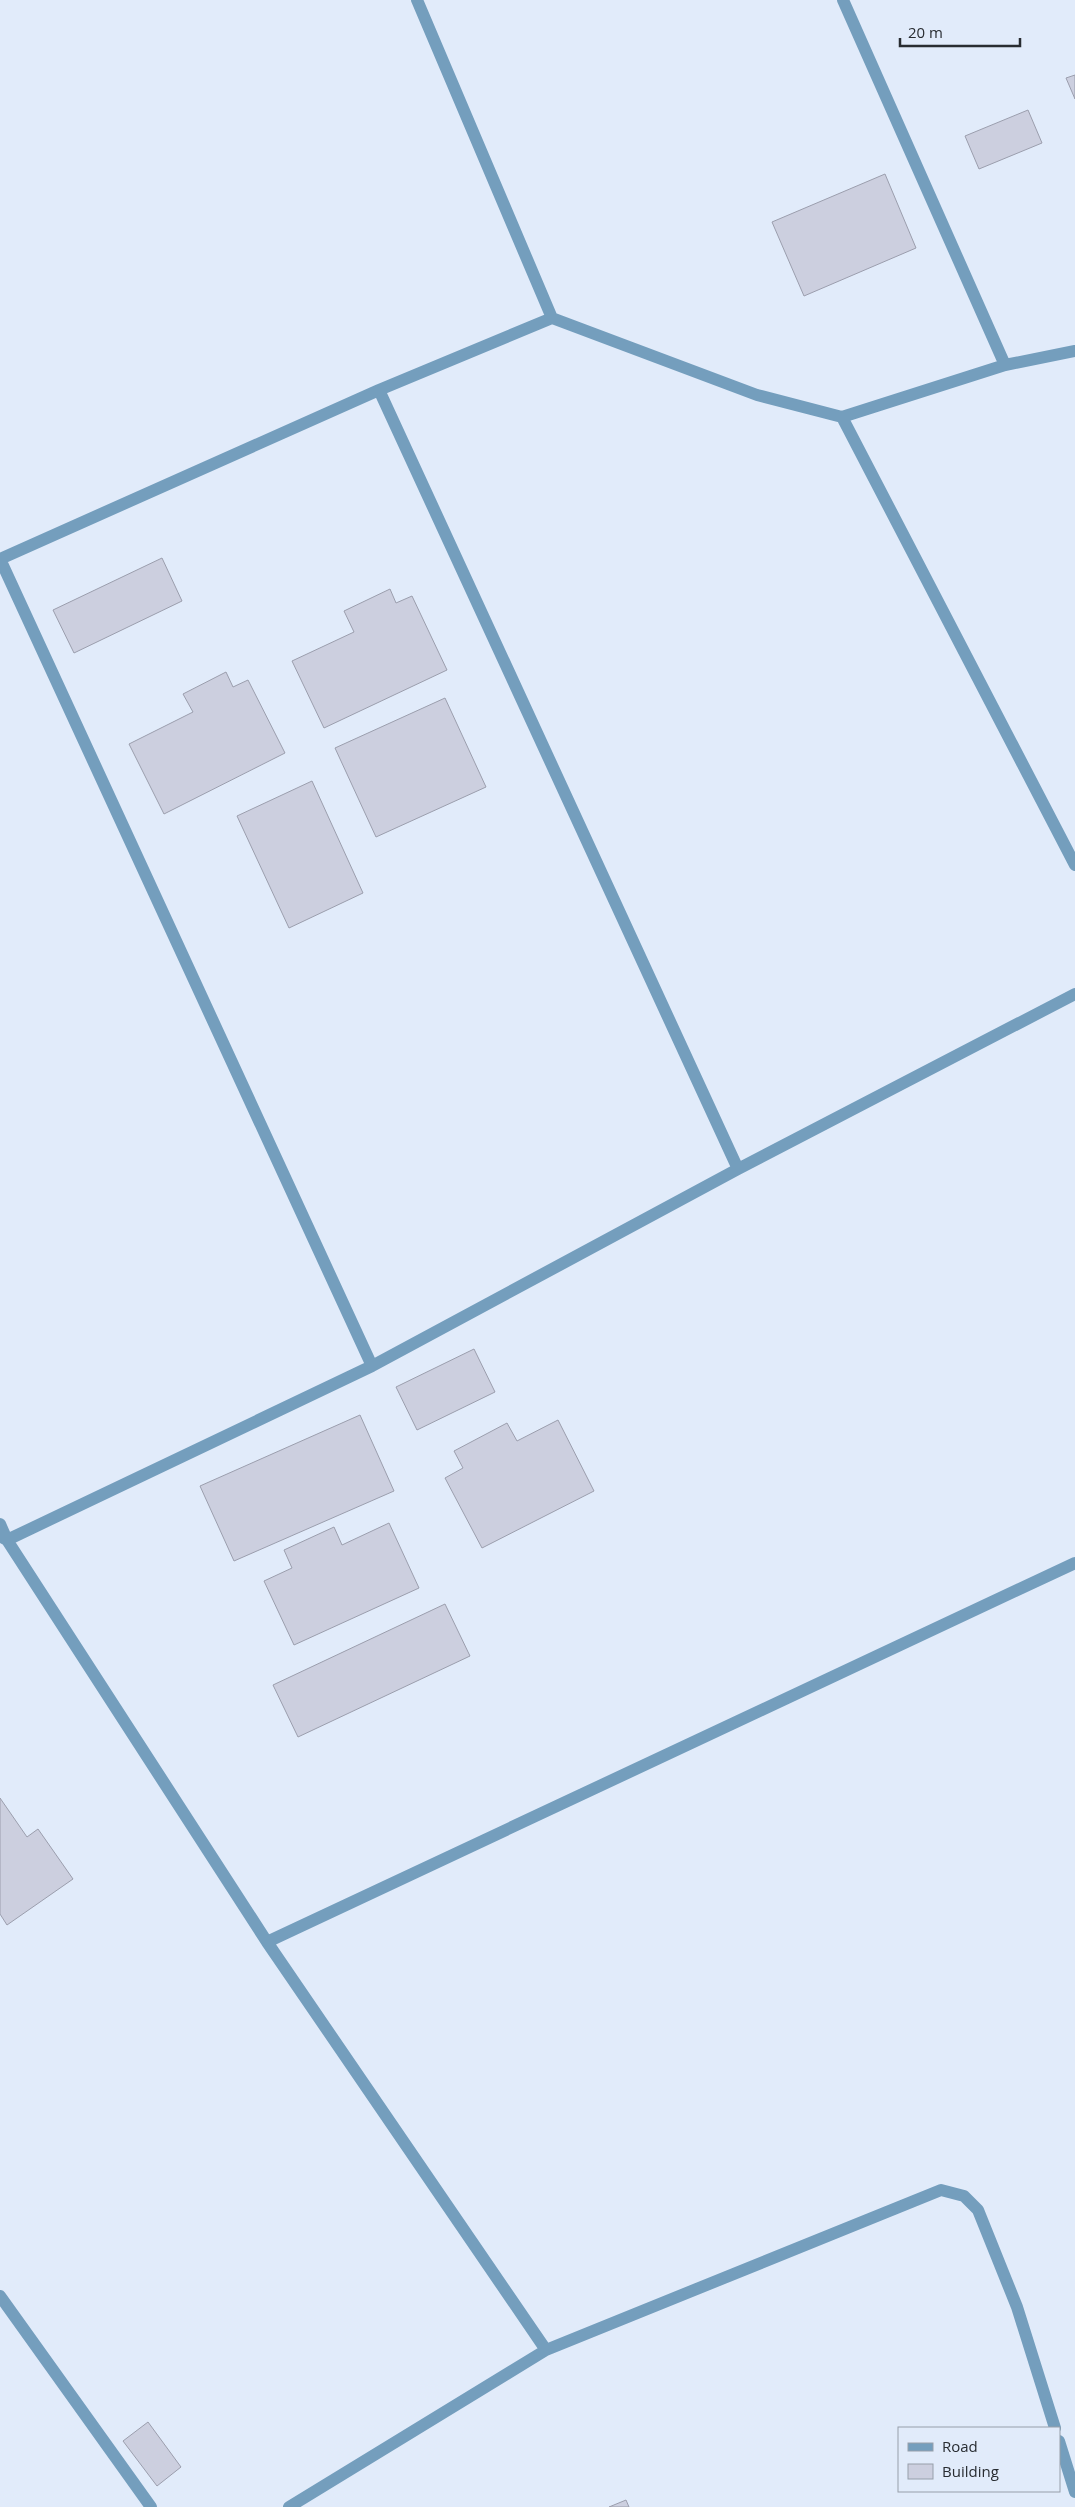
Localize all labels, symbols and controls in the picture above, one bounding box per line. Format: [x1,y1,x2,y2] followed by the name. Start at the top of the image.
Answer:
[900,15,1020,47] scale bar
[908,22,943,42] text: 20 m
[898,2427,1060,2492] legend
[942,2436,978,2456] text: Road
[942,2461,999,2481] text: Building

